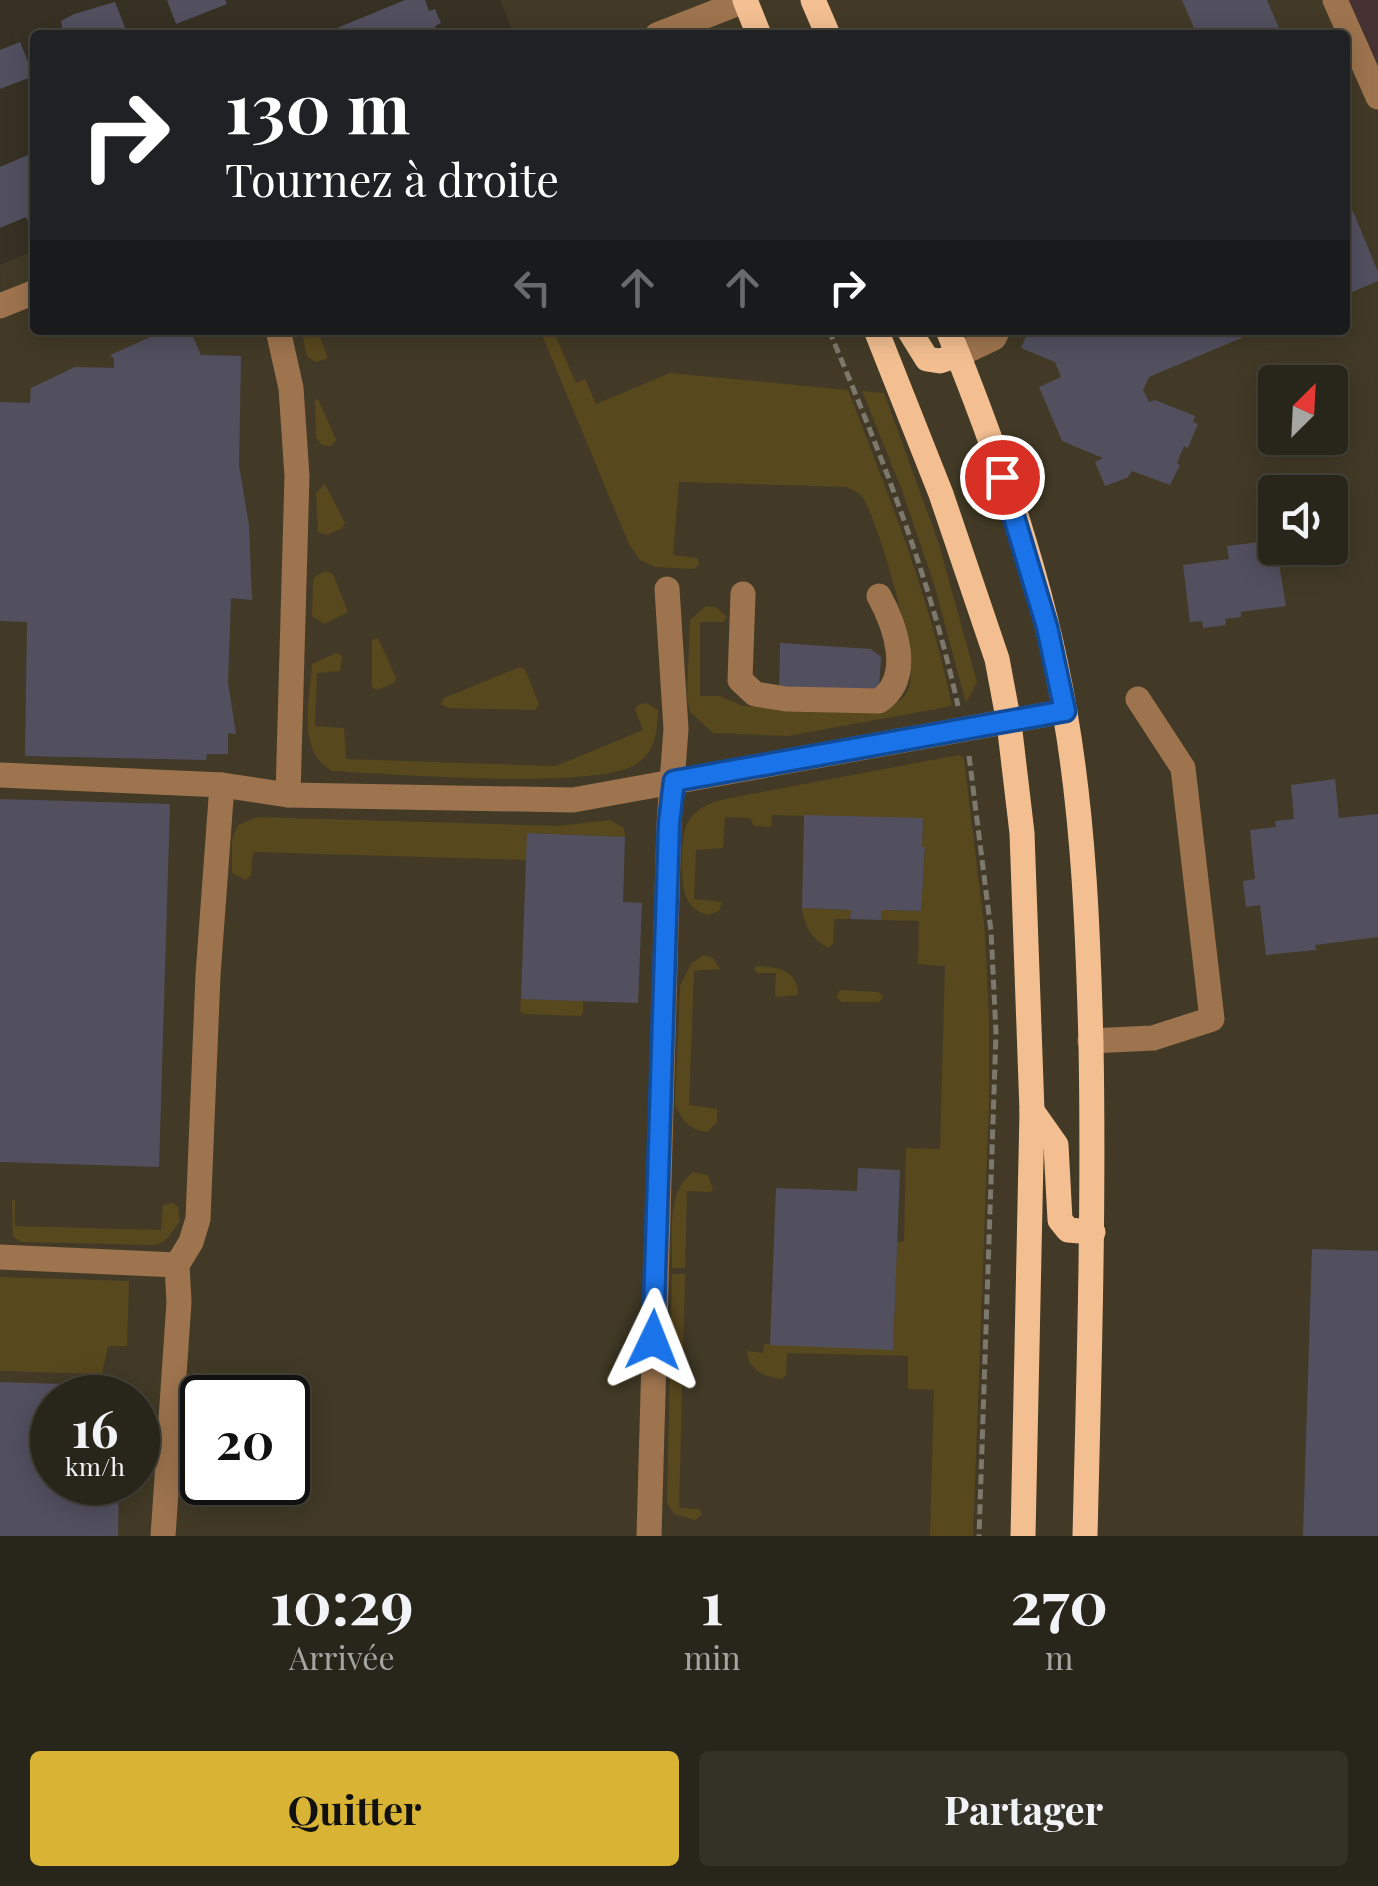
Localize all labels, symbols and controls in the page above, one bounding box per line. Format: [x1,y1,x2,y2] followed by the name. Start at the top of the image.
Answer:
[225,58,410,152] text: 130 m
[60,70,190,200] icon: right
[225,148,559,208] text: Tournez à droite
[505,260,560,315] icon: left
[610,260,665,315] icon: ahead
[715,260,770,315] icon: ahead
[820,260,875,315] icon: right
[1258,365,1348,455] north arrow
[1258,365,1348,565] map controls
[960,435,1045,520] pin
[975,450,1030,505] icon: arrive
[1258,475,1348,565] button: sound
[601,1288,705,1392] position arrow
[180,1375,310,1505] speed limit sign: 20
[71,1394,119,1461] text: 16
[65,1449,125,1482] text: km/h
[270,1560,414,1640] text: 10:29
[701,1560,724,1640] text: 1
[1011,1560,1108,1640] text: 270
[289,1635,395,1678] text: Arrivée
[684,1635,741,1678] text: min
[1045,1635,1074,1678] text: m
[30,1751,679,1866] button: Quitter
[699,1751,1348,1866] button: Partager

